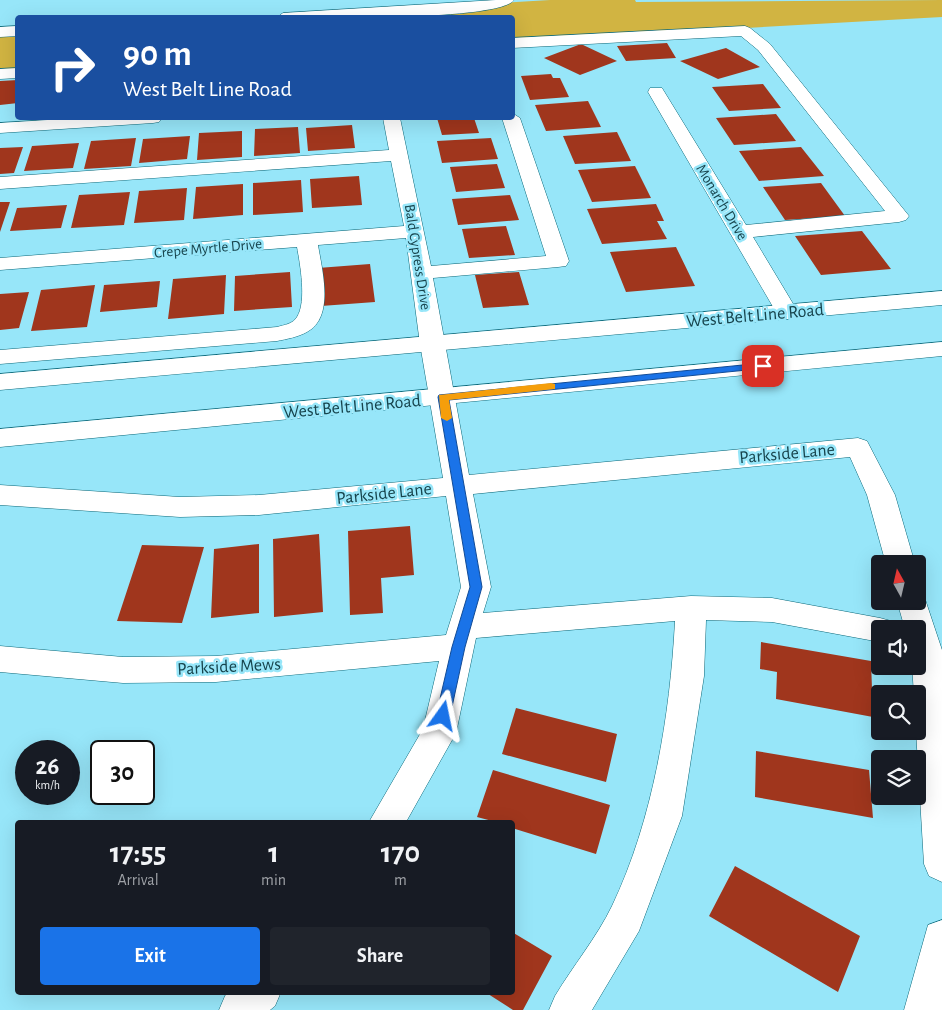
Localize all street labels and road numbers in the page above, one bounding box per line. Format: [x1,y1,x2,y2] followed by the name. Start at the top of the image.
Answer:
[693,162,750,243] street label: Monarch Drive
[402,203,433,311] street label: Bald Cypress Drive
[154,236,263,261] street label: Crepe Myrtle Drive
[686,301,825,331] street label: West Belt Line Road
[283,392,422,422] street label: West Belt Line Road
[739,441,836,467] street label: Parkside Lane
[335,480,433,508] street label: Parkside Lane
[177,655,281,679] street label: Parkside Mews

